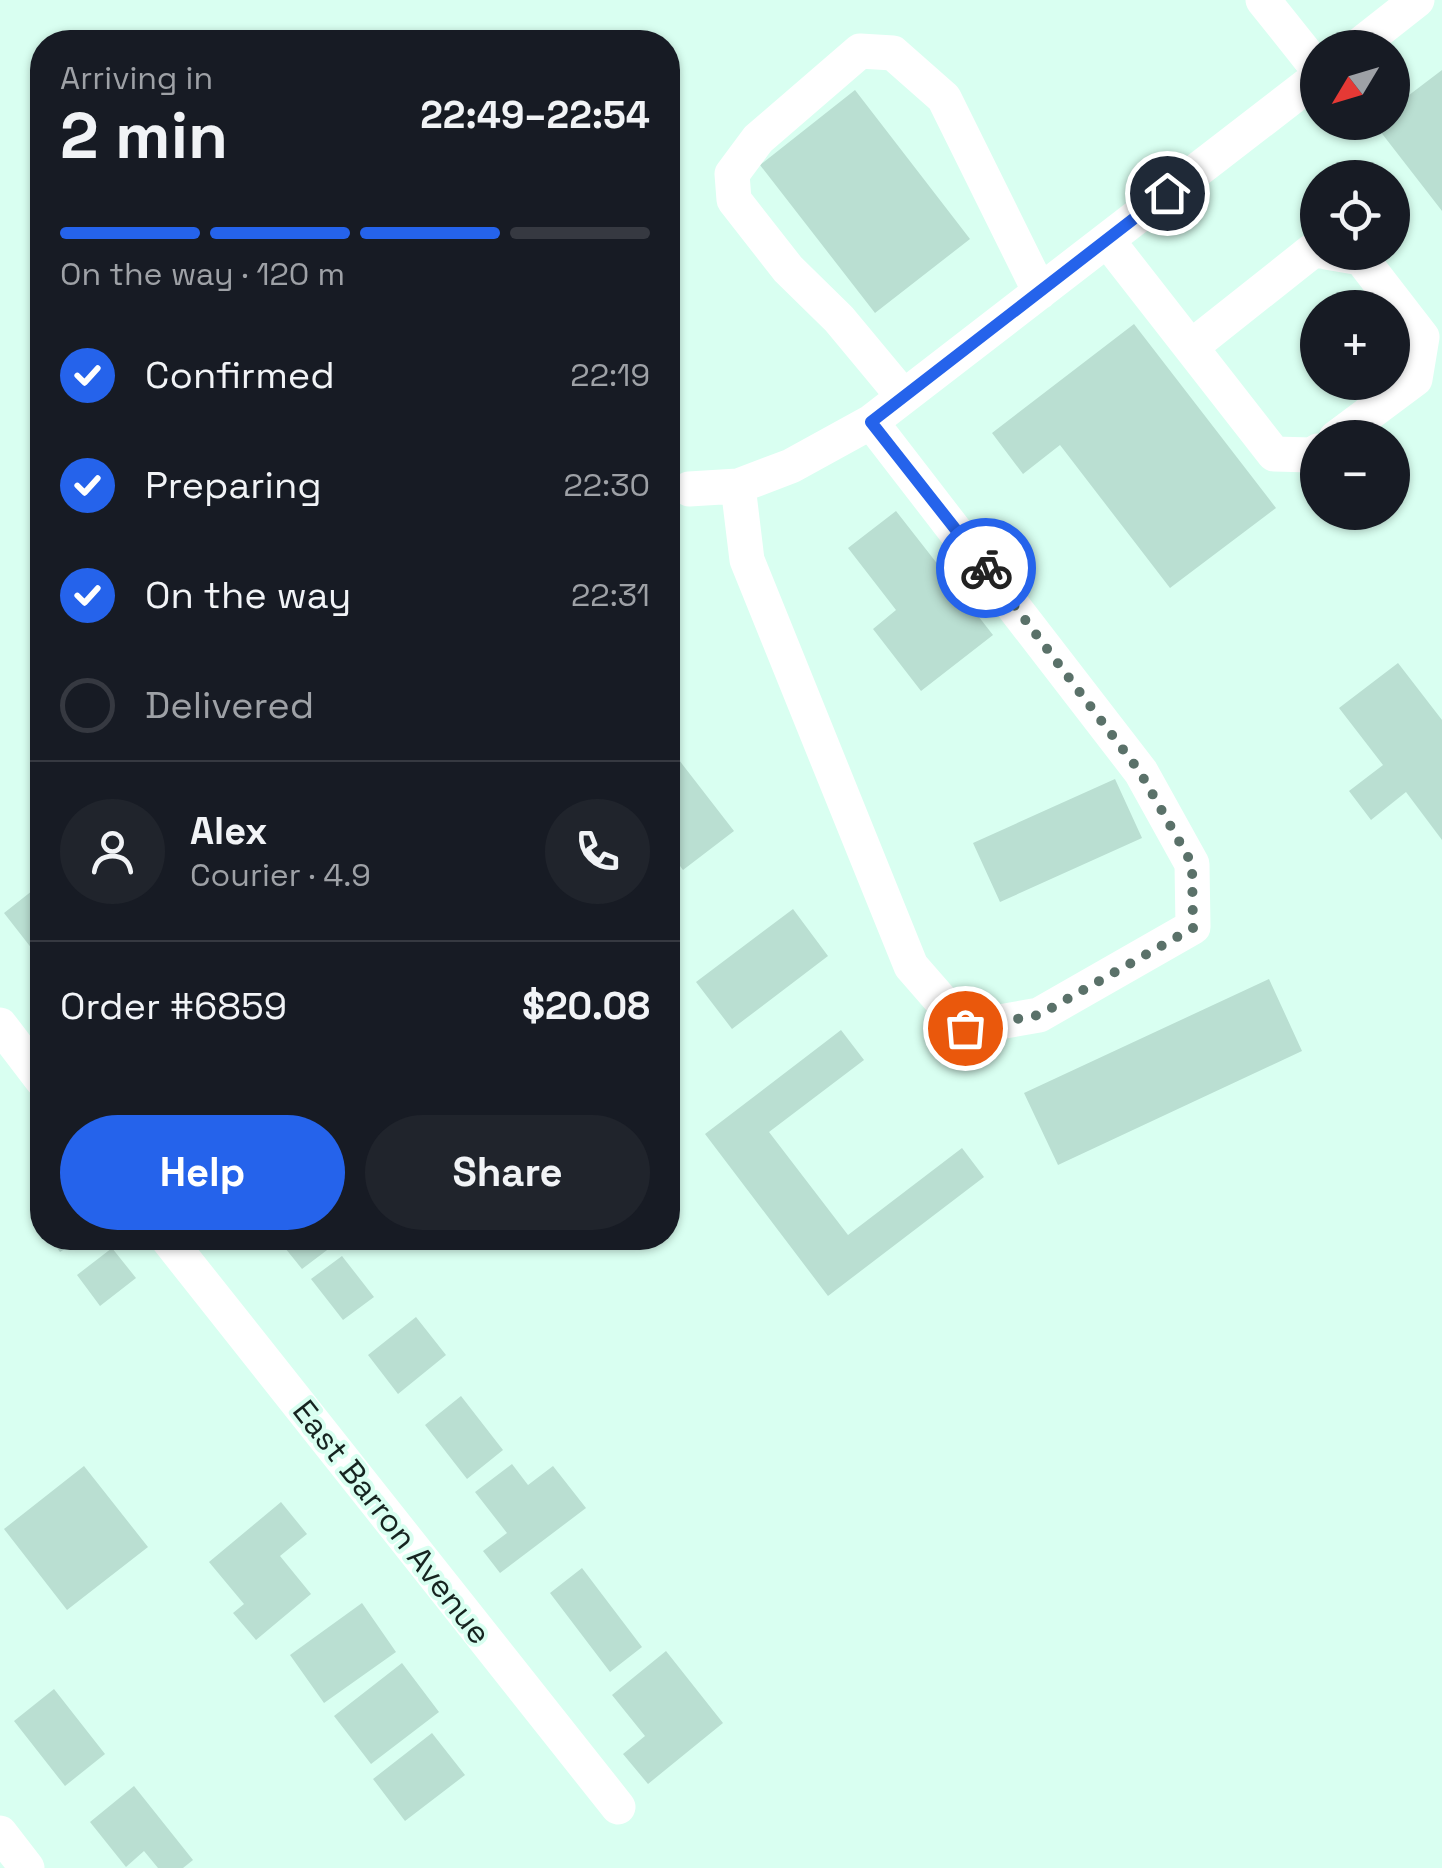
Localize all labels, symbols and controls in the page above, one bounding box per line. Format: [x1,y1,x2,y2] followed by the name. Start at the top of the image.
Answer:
[1300,30,1410,140] north arrow
[1300,30,1410,530] map controls
[60,58,213,98] text: Arriving in
[420,91,650,139] text: 22:49–22:54
[60,94,228,177] text: 2 min
[1125,151,1210,236] pin
[1300,160,1410,270] button: locate
[1140,166,1195,221] icon: home
[60,254,345,294] text: On the way · 120 m
[1300,290,1410,400] button: +
[60,348,115,403] icon: check
[145,351,335,399] text: Confirmed
[570,355,650,395] text: 22:19
[1300,420,1410,530] button: −
[60,458,115,513] icon: check
[145,461,322,509] text: Preparing
[563,465,650,505] text: 22:30
[936,518,1036,618] courier
[959,541,1014,596] icon: bike
[60,568,115,623] icon: check
[145,571,351,619] text: On the way
[571,575,650,615] text: 22:31
[145,681,314,729] text: Delivered
[60,799,165,904] button: person
[545,799,650,904] button: phone
[190,807,267,855] text: Alex
[190,855,371,895] text: Courier · 4.9
[60,982,287,1030] text: Order #6859
[522,982,650,1030] text: $20.08
[923,986,1008,1071] pin
[938,1001,993,1056] icon: bag
[60,1115,345,1230] button: Help
[365,1115,650,1230] button: Share
[284,1392,500,1652] street label: East Barron Avenue

